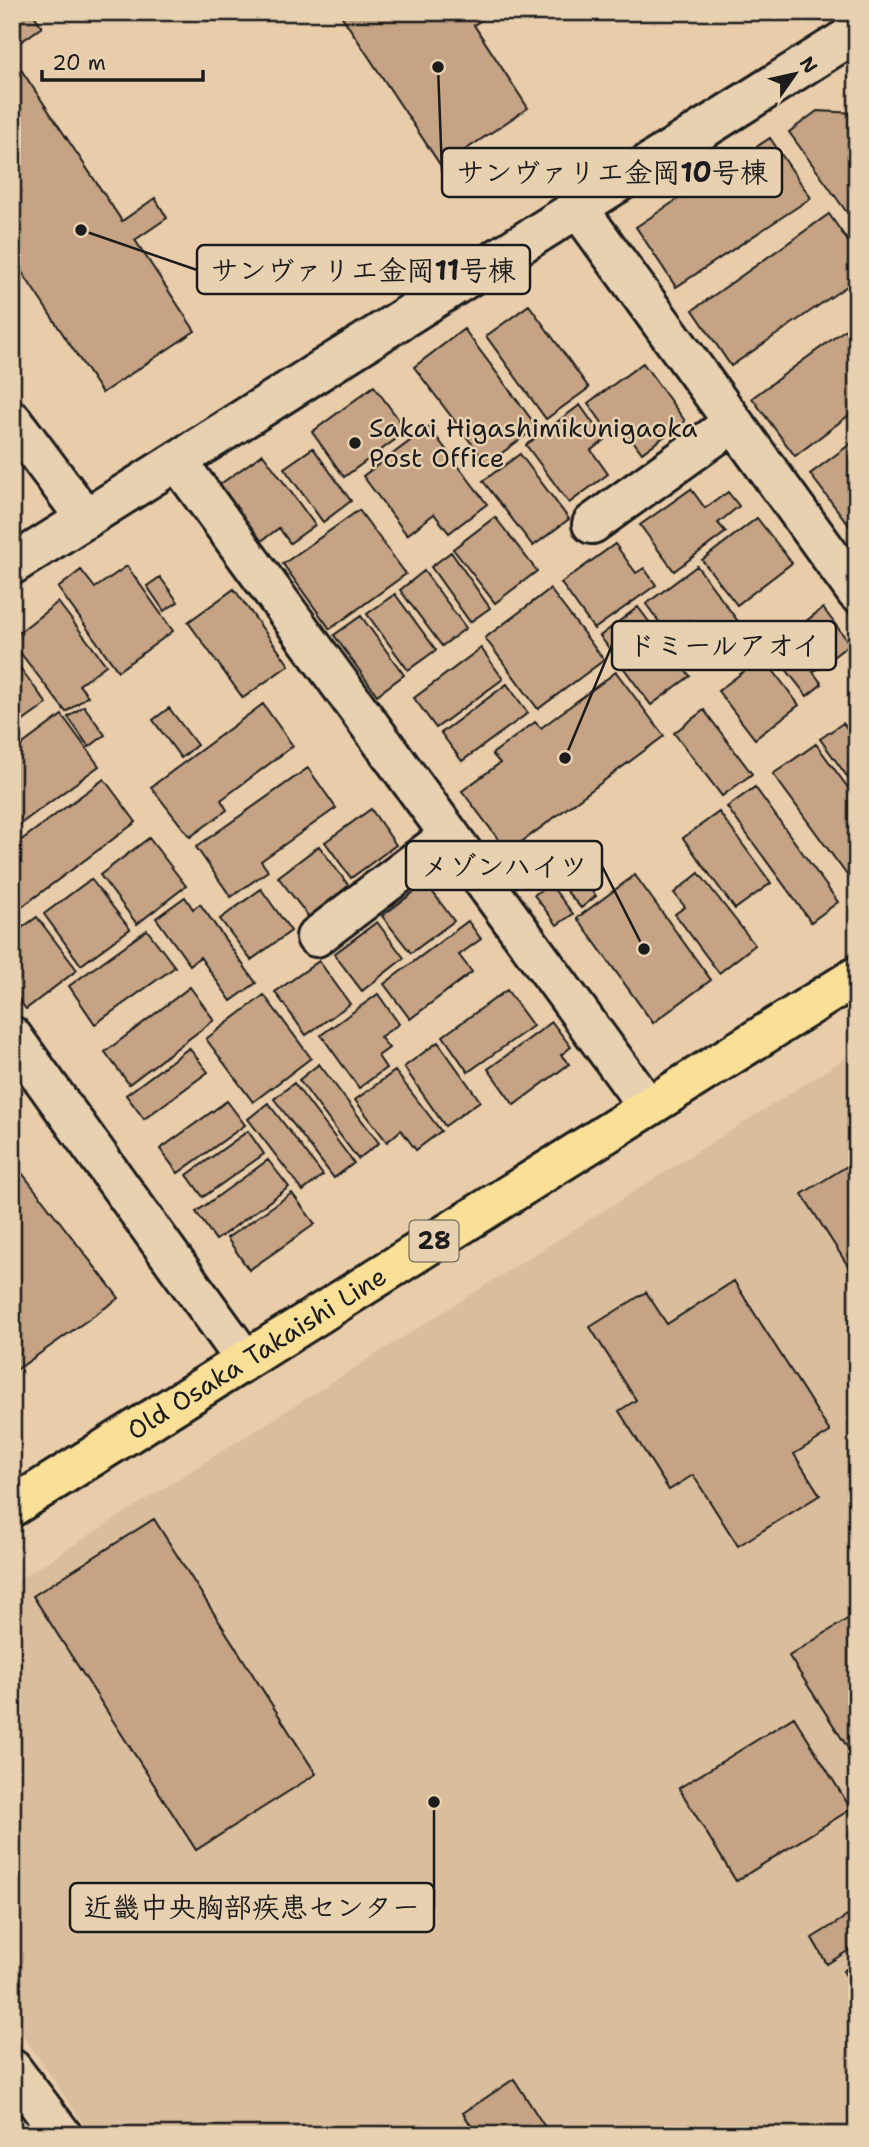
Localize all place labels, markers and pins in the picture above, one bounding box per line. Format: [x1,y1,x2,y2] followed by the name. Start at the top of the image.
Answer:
[442,148,782,197] callout: サンヴァリエ金岡10号棟
[197,245,530,294] callout: サンヴァリエ金岡11号棟
[369,410,698,475] place label: Sakai Higashimikunigaoka Post Office
[347,435,363,451] marker: Sakai Higashimikunigaoka Post Office
[612,621,836,670] callout: ドミールアオイ
[406,841,602,890] callout: メゾンハイツ
[70,1883,434,1932] callout: 近畿中央胸部疾患センター

